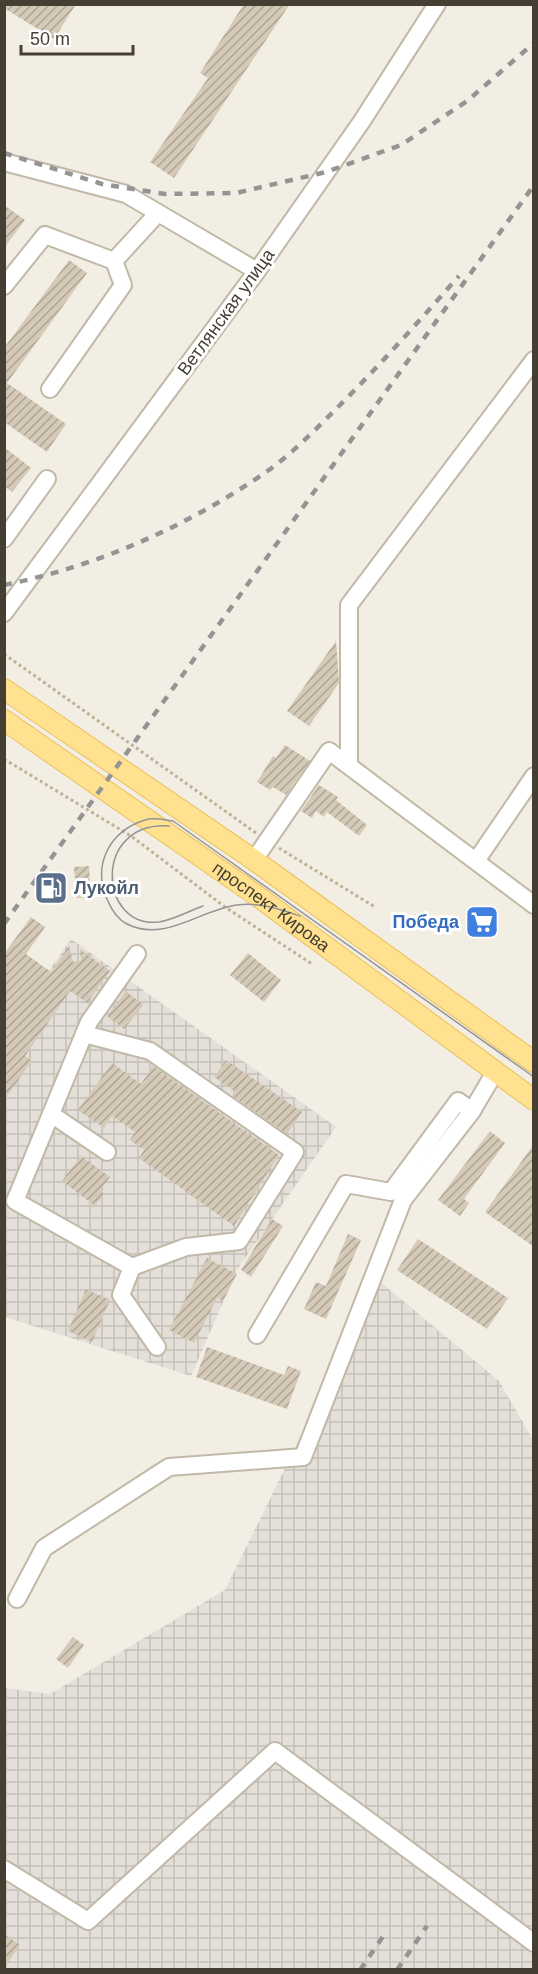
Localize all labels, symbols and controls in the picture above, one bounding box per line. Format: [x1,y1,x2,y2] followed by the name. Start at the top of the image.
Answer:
[21,18,134,56] scale bar
[30,29,70,49] text: 50 m
[174,244,279,379] street label: Ветлянская улица
[209,858,334,957] street label: проспект Кирова
[33,870,69,906] fuel station icon: Лукойл
[74,878,139,898] place label: Лукойл
[464,904,500,940] supermarket icon: Победа
[393,912,460,932] place label: Победа

